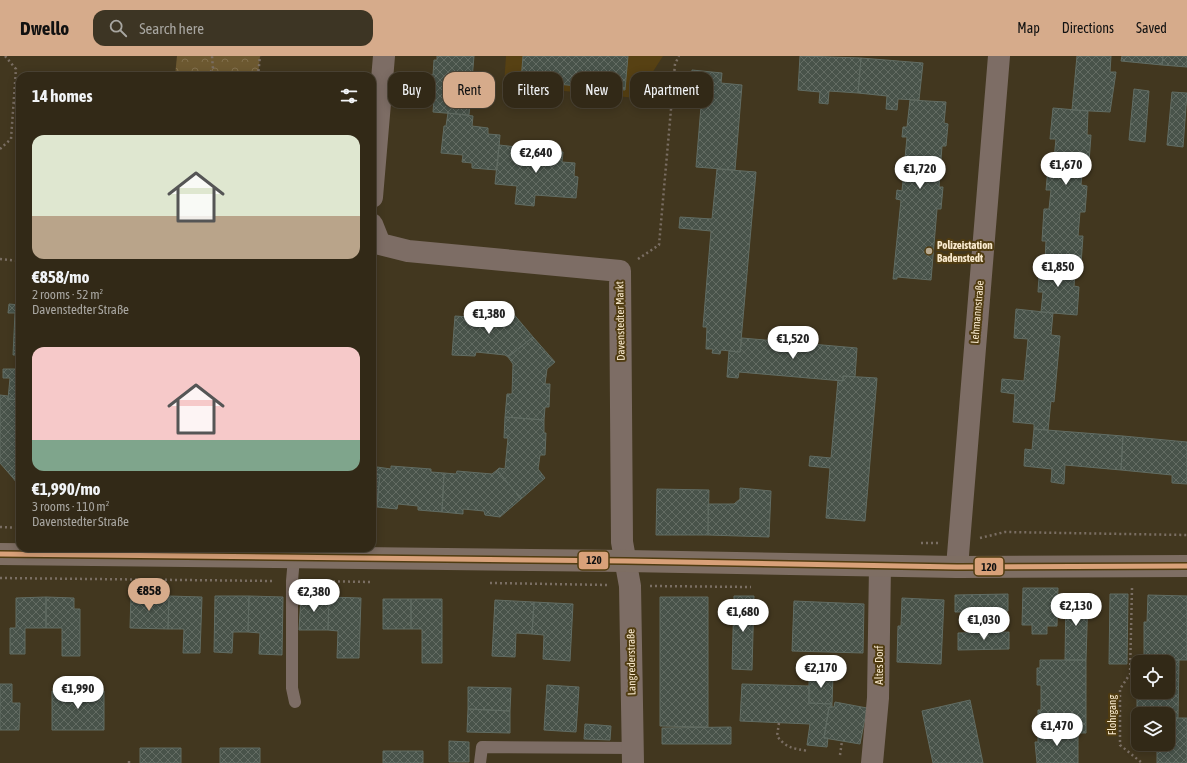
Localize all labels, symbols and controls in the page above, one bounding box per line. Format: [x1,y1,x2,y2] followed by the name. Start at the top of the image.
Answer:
[93,10,373,46] search box
[20,17,69,39] text: Dwello
[107,17,129,39] icon: search
[139,20,204,37] text: Search here
[1017,20,1040,36] text: Map
[1062,20,1114,36] text: Directions
[1136,20,1167,36] text: Saved
[388,72,435,108] chip: Buy
[443,72,495,108] chip: Rent
[503,72,563,108] chip: Filters
[571,72,622,108] chip: New
[630,72,713,108] chip: Apartment
[338,85,360,107] icon: filters
[32,86,93,106] text: 14 homes
[503,140,569,174] pin: €2,640
[520,145,552,160] text: €2,640
[1033,152,1099,186] pin: €1,670
[887,156,953,190] pin: €1,720
[1050,157,1082,172] text: €1,670
[160,161,232,233] icon: home
[904,161,936,176] text: €1,720
[937,239,993,264] place label: Polizeistation Badenstedt
[924,246,934,256] marker: Polizeistation Badenstedt
[1025,254,1091,288] pin: €1,850
[1042,259,1074,274] text: €1,850
[32,267,90,287] text: €858/mo
[968,280,986,344] street label: Lehmannstraße
[613,281,627,361] street label: Davenstedter Markt
[32,287,103,302] text: 2 rooms · 52 m²
[456,301,522,335] pin: €1,380
[32,302,129,317] text: Davenstedter Straße
[473,306,505,321] text: €1,380
[760,326,826,360] pin: €1,520
[777,331,809,346] text: €1,520
[160,373,232,445] icon: home
[32,479,101,499] text: €1,990/mo
[32,499,109,514] text: 3 rooms · 110 m²
[32,514,129,529] text: Davenstedter Straße
[578,551,609,570] line badge: 120
[586,554,602,566] text: 120
[974,557,1004,576] line badge: 120
[981,561,997,573] text: 120
[125,578,173,612] pin: €858
[281,579,347,613] pin: €2,380
[137,583,161,598] text: €858
[298,584,330,599] text: €2,380
[1043,593,1109,627] pin: €2,130
[1060,598,1092,613] text: €2,130
[710,599,776,633] pin: €1,680
[727,604,759,619] text: €1,680
[951,607,1017,641] pin: €1,030
[968,612,1000,627] text: €1,030
[624,629,638,695] street label: Langrederstraße
[873,645,885,685] street label: Altes Dorf
[788,655,854,689] pin: €2,170
[1131,655,1175,751] map controls
[1131,655,1175,699] button: locate
[805,660,837,675] text: €2,170
[45,676,111,710] pin: €1,990
[62,681,94,696] text: €1,990
[1106,695,1118,735] street label: Flohrgang
[1131,707,1175,751] button: layers
[1024,713,1090,747] pin: €1,470
[1041,718,1073,733] text: €1,470

